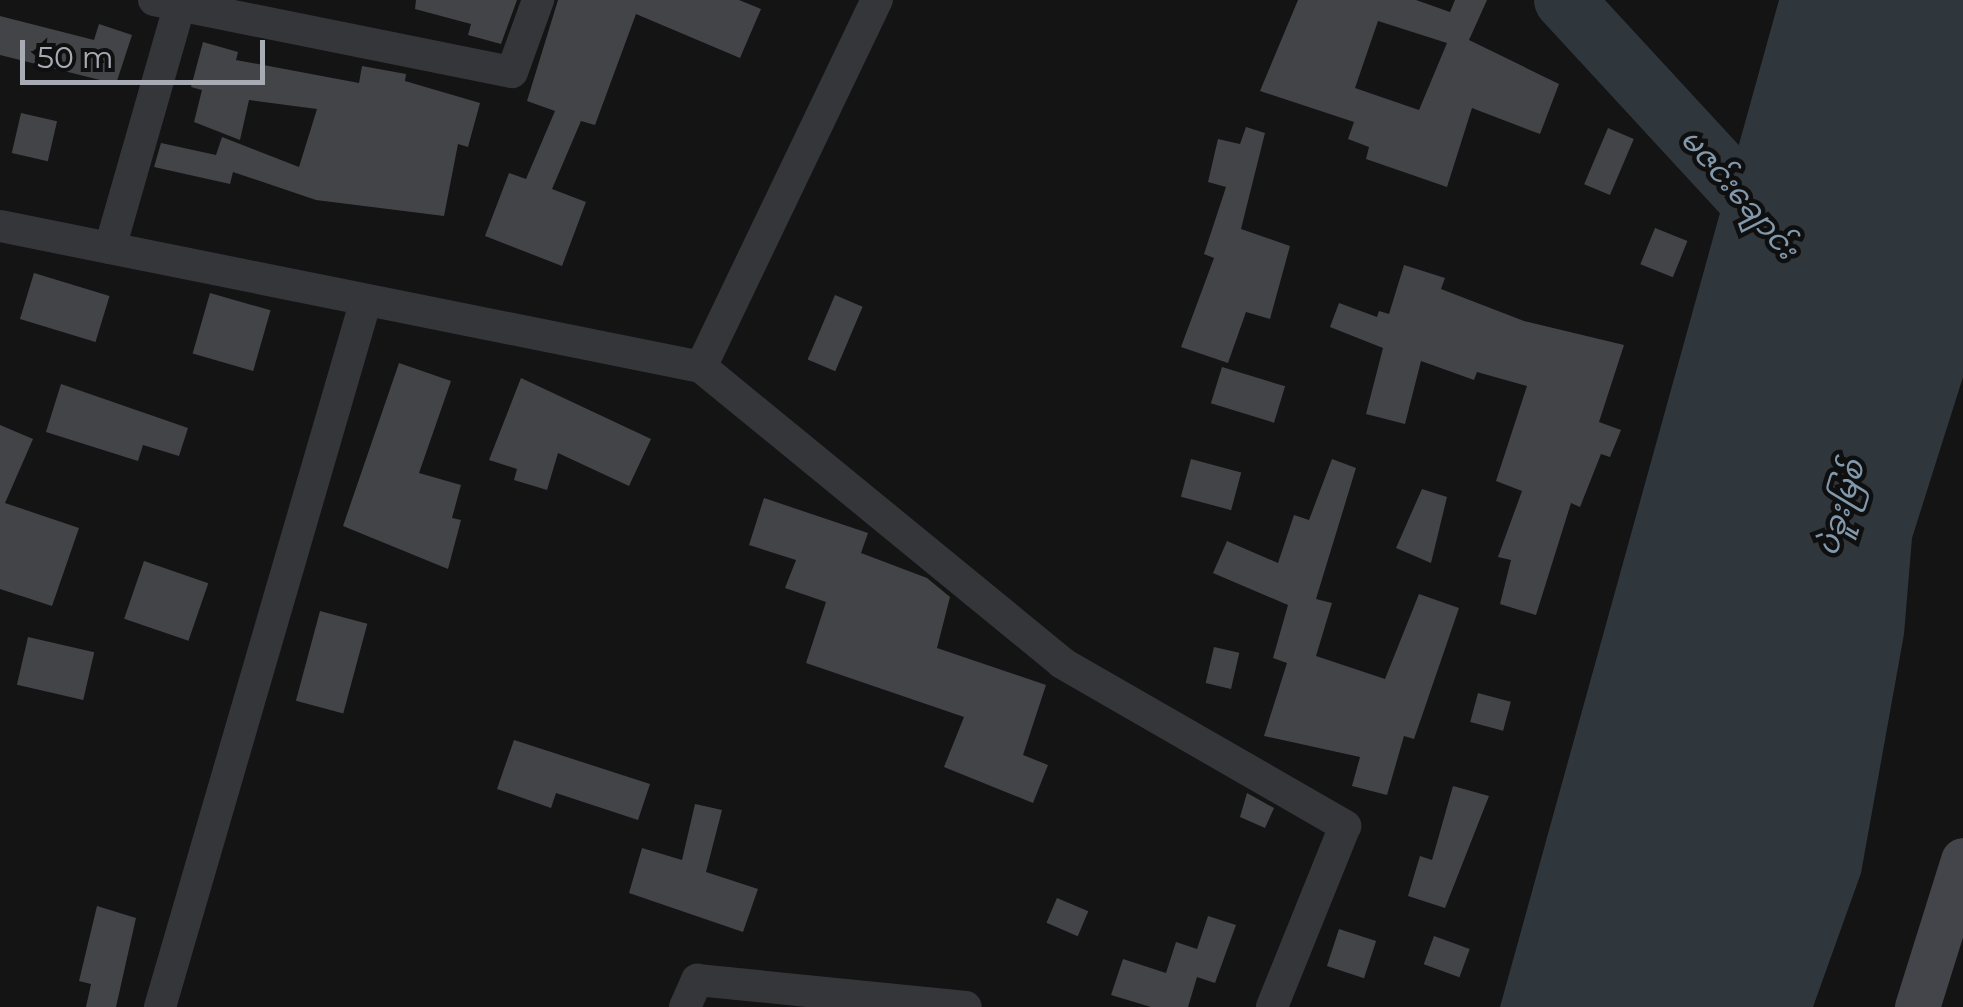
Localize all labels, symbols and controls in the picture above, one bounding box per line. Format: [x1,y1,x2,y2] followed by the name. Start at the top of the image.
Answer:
[25,20,270,82] scale bar
[37,39,114,76] text: 50 m
[1673,122,1805,266] water label: မဇင်းချောင်း
[1809,456,1873,560] water label: ပဲခူးမြစ်

